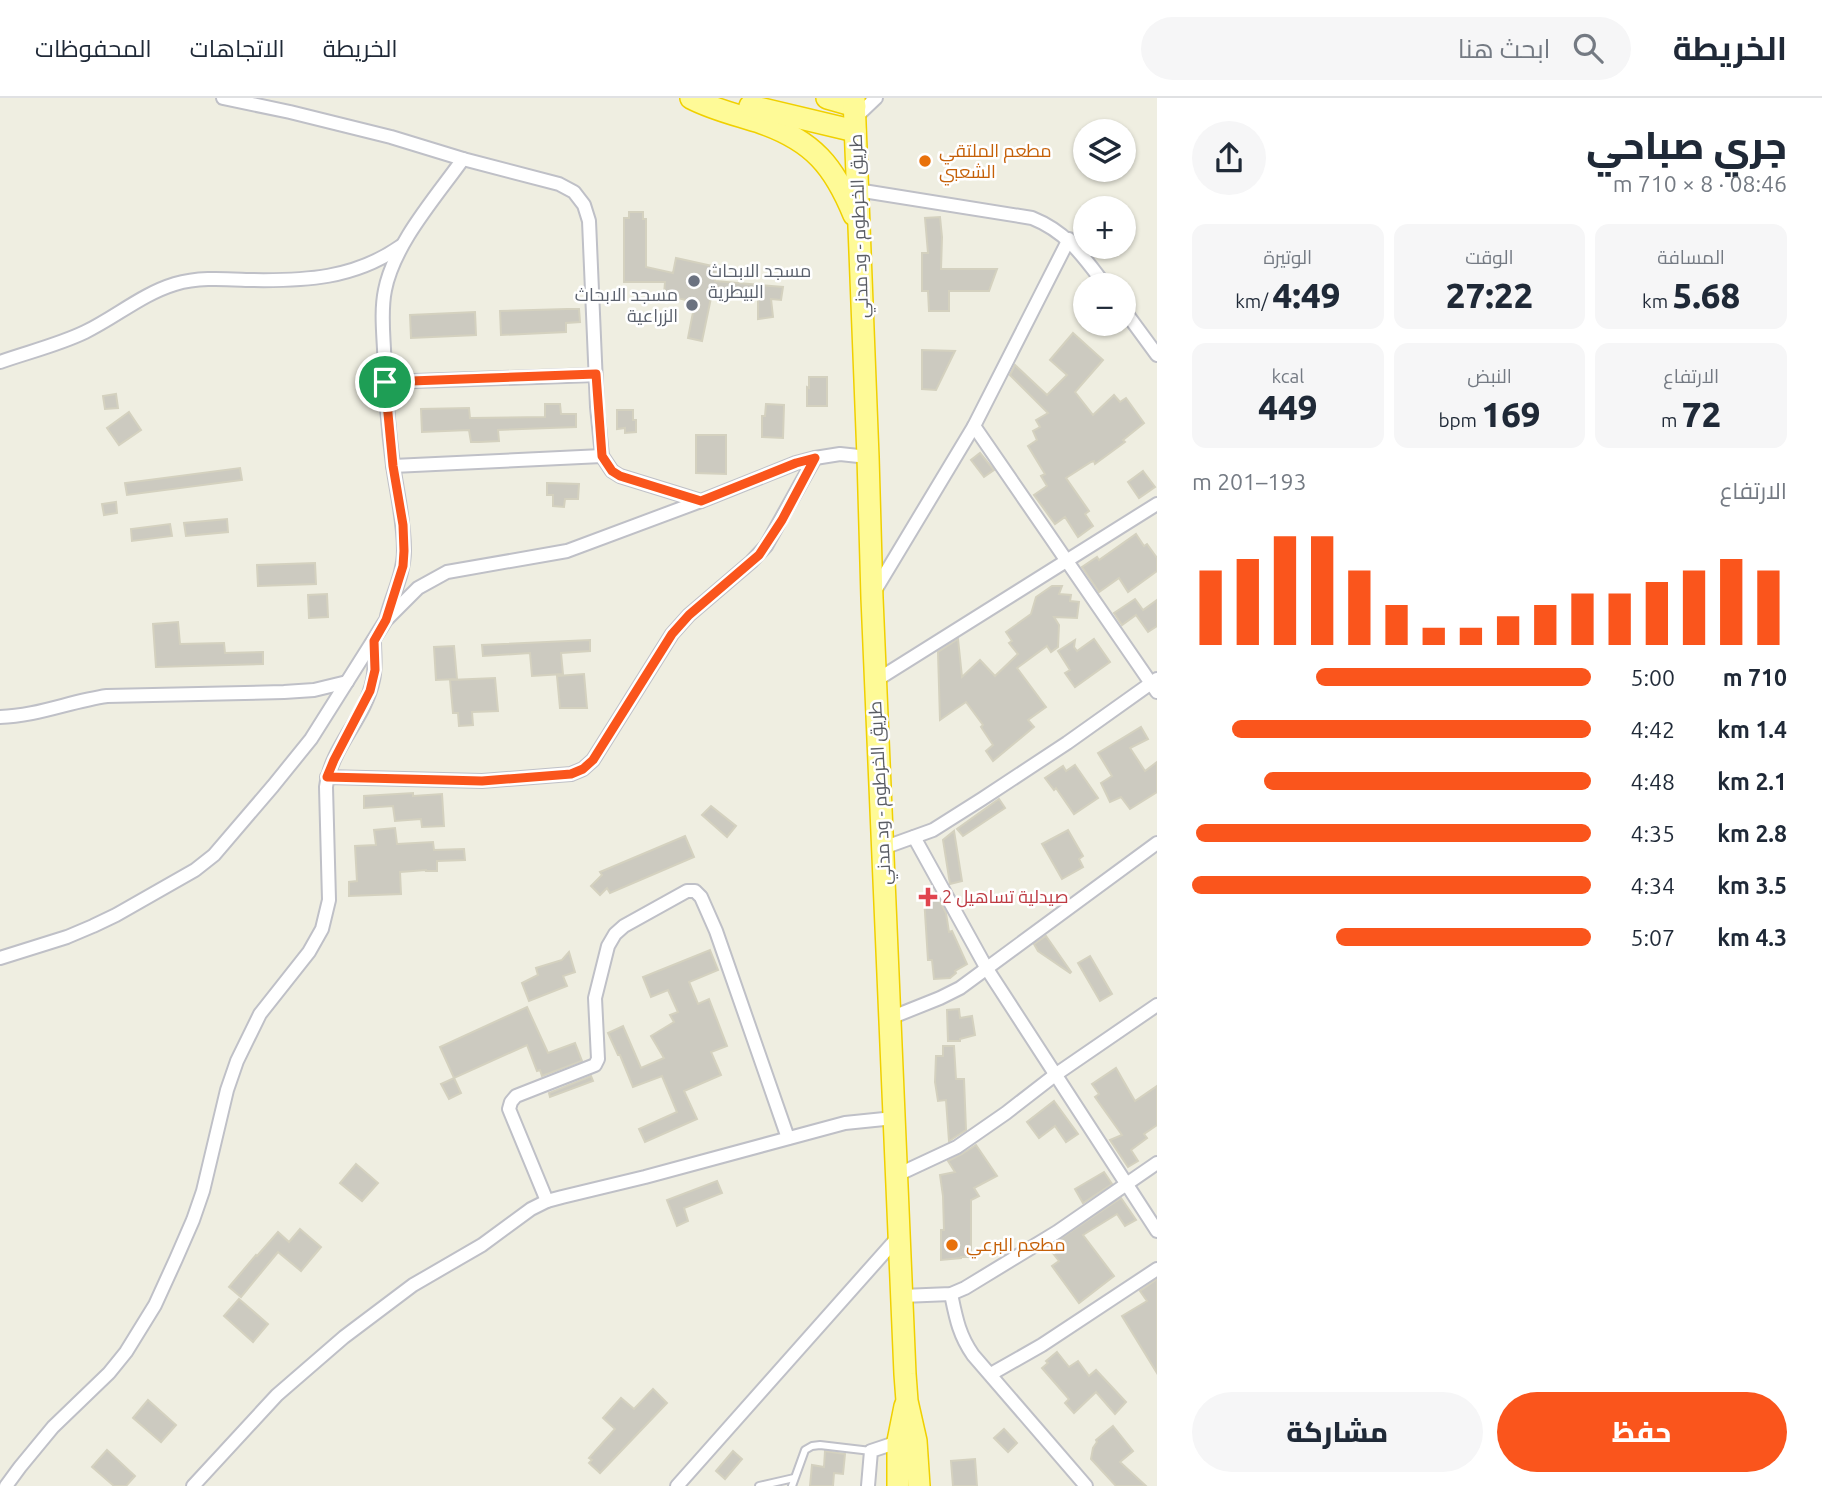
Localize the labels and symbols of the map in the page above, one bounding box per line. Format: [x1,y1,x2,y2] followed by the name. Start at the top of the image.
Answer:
[845,133,876,318] street label: طريق الخرطوم - ود مدني
[939,140,1052,186] place label: مطعم الملتقي الشعبي
[917,153,933,169] marker: مطعم الملتقي الشعبي
[708,260,811,303] place label: مسجد الابحاث البيطرية
[686,273,702,289] marker: مسجد الابحاث البيطرية
[575,284,678,327] place label: مسجد الابحاث الزراعية
[684,297,700,313] marker: مسجد الابحاث الزراعية
[355,352,415,412] pin
[864,700,899,886] street label: طريق الخرطوم - ود مدني
[942,886,1069,908] place label: صيدلية تساهيل 2
[920,889,936,905] marker: صيدلية تساهيل 2
[966,1234,1066,1259] place label: مطعم البرعي
[944,1237,960,1253] marker: مطعم البرعي

